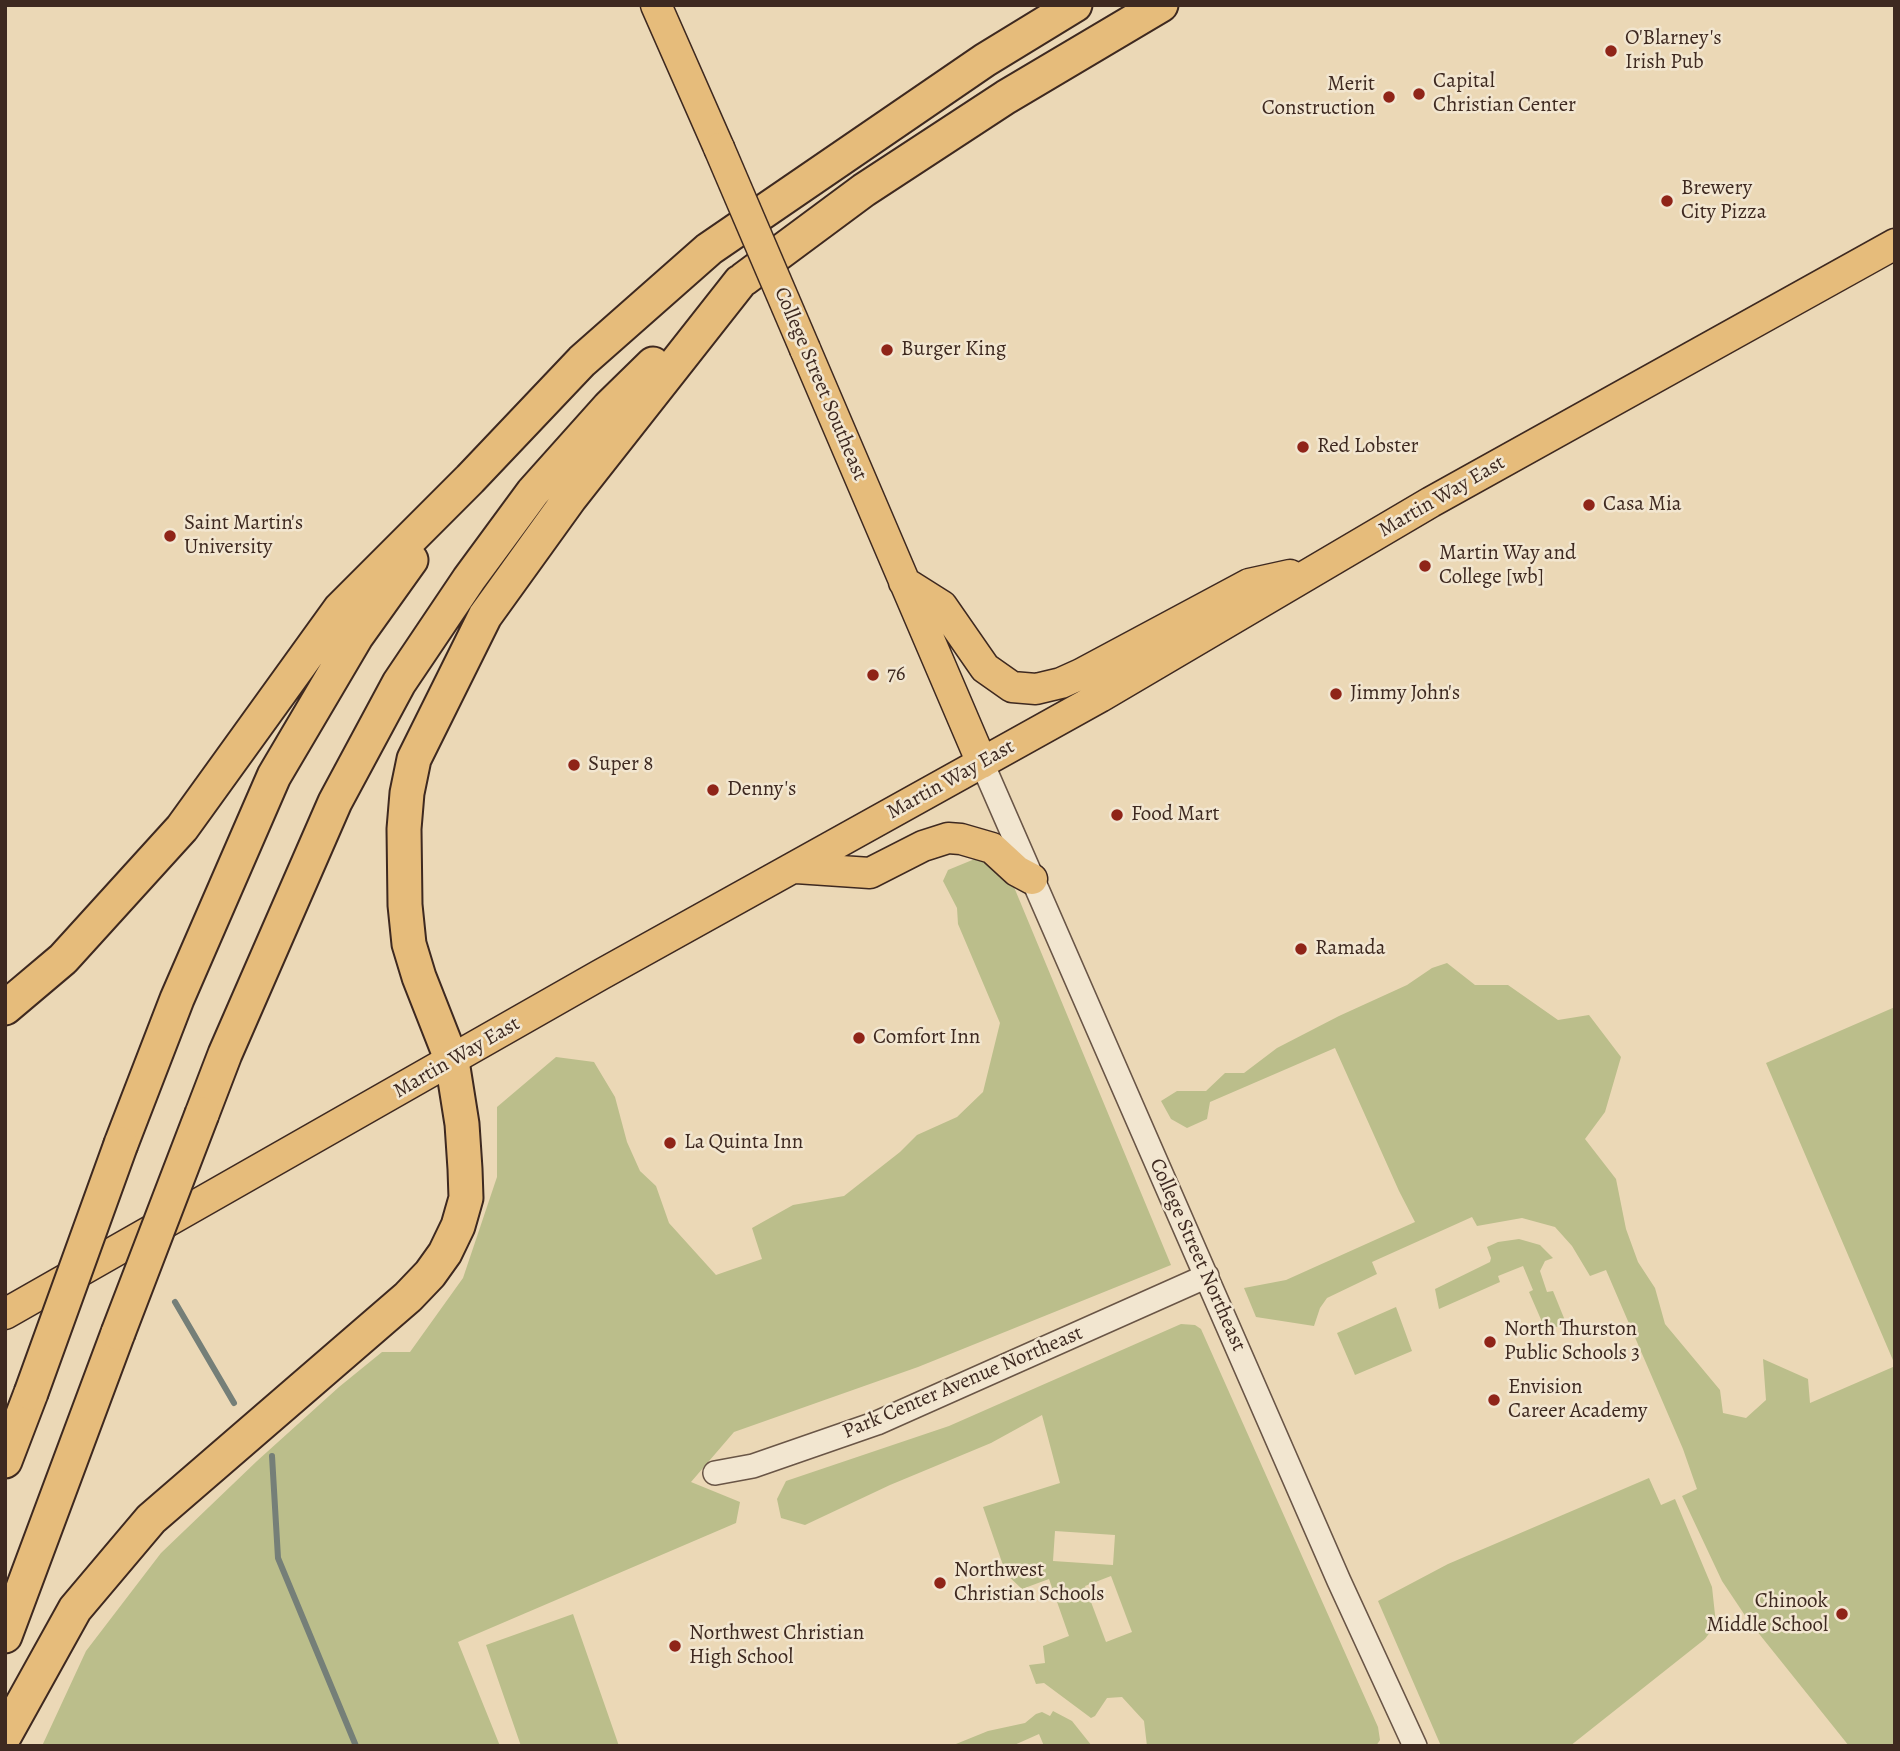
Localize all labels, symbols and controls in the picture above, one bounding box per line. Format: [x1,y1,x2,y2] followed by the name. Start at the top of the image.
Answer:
[1625,26,1722,76] place label: O'Blarney's Irish Pub
[1603,43,1619,59] marker: O'Blarney's Irish Pub
[1433,69,1576,119] place label: Capital Christian Center
[1262,72,1375,122] place label: Merit Construction
[1411,86,1427,102] marker: Capital Christian Center
[1381,89,1397,105] marker: Merit Construction
[1681,176,1766,226] place label: Brewery City Pizza
[1659,193,1675,209] marker: Brewery City Pizza
[768,283,872,485] street label: College Street Southeast
[901,337,1006,363] place label: Burger King
[879,342,895,358] marker: Burger King
[1317,434,1419,460] place label: Red Lobster
[1295,439,1311,455] marker: Red Lobster
[1374,451,1510,543] street label: Martin Way East
[1603,492,1682,518] place label: Casa Mia
[1581,497,1597,513] marker: Casa Mia
[184,511,303,561] place label: Saint Martin's University
[162,528,178,544] marker: Saint Martin's University
[1439,541,1576,591] place label: Martin Way and College [wb]
[1417,558,1433,574] marker: Martin Way and College [wb]
[887,662,906,688] place label: 76
[865,667,881,683] marker: 76
[1350,681,1460,707] place label: Jimmy John's
[1328,686,1344,702] marker: Jimmy John's
[883,735,1019,825] street label: Martin Way East
[588,752,653,778] place label: Super 8
[566,757,582,773] marker: Super 8
[727,777,797,803] place label: Denny's
[705,782,721,798] marker: Denny's
[1131,802,1219,828] place label: Food Mart
[1109,807,1125,823] marker: Food Mart
[1315,936,1386,962] place label: Ramada
[1293,941,1309,957] marker: Ramada
[389,1012,525,1104] street label: Martin Way East
[873,1025,980,1051] place label: Comfort Inn
[851,1030,867,1046] marker: Comfort Inn
[684,1130,803,1156] place label: La Quinta Inn
[662,1135,678,1151] marker: La Quinta Inn
[1143,1155,1251,1355] street label: College Street Northeast
[1504,1317,1640,1367] place label: North Thurston Public Schools 3
[839,1321,1087,1445] street label: Park Center Avenue Northeast
[1482,1334,1498,1350] marker: North Thurston Public Schools 3
[1508,1375,1647,1425] place label: Envision Career Academy
[1486,1392,1502,1408] marker: Envision Career Academy
[954,1558,1104,1608] place label: Northwest Christian Schools
[932,1575,948,1591] marker: Northwest Christian Schools
[1706,1589,1828,1639] place label: Chinook Middle School
[1834,1606,1850,1622] marker: Chinook Middle School
[689,1621,864,1671] place label: Northwest Christian High School
[667,1638,683,1654] marker: Northwest Christian High School

